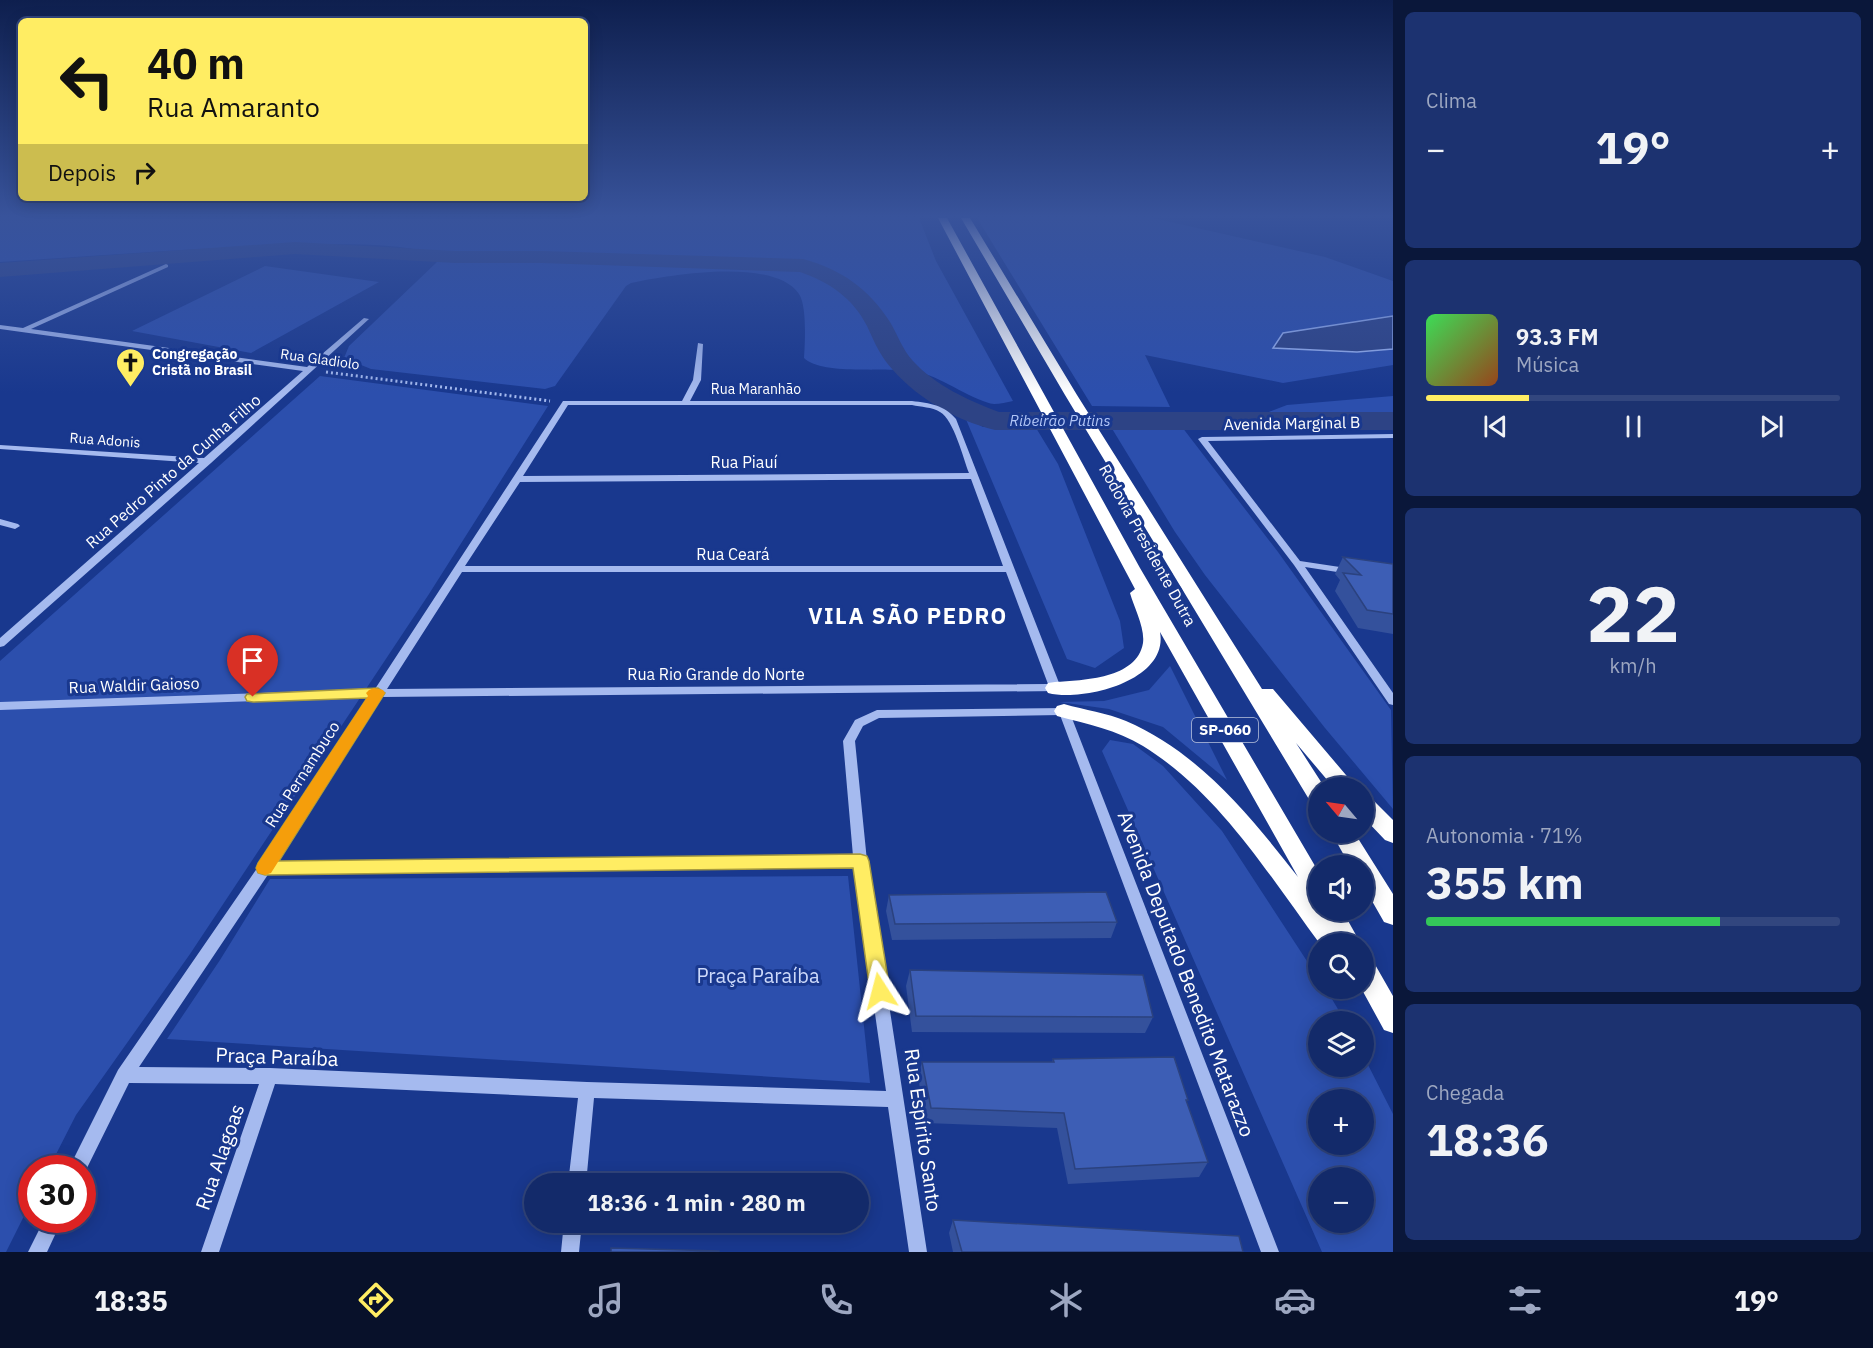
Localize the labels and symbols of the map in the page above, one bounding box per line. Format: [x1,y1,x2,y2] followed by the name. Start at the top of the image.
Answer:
[152,345,252,379] place label: Congregação Cristã no Brasil
[279,345,361,373] street label: Rua Gladiolo
[115,346,147,388] church icon: Congregação Cristã no Brasil
[711,380,801,398] street label: Rua Maranhão
[81,390,265,552] street label: Rua Pedro Pinto da Cunha Filho
[1010,411,1110,430] water label: Ribeirão Putins
[1223,412,1361,434] street label: Avenida Marginal B
[69,429,141,451] street label: Rua Adonis
[711,452,777,472] street label: Rua Piauí
[1095,460,1201,630] street label: Rodovia Presidente Dutra
[696,544,770,564] street label: Rua Ceará
[808,601,1008,630] district label: VILA SÃO PEDRO
[227,635,278,697] pin
[627,664,805,684] street label: Rua Rio Grande do Norte
[68,673,200,697] street label: Rua Waldir Gaioso
[260,717,344,831] street label: Rua Pernambuco
[1192,718,1258,742] road number: SP-060
[1308,777,1374,843] north arrow
[1112,807,1261,1141] street label: Avenida Deputado Benedito Matarazzo
[848,959,912,1023] position arrow
[696,962,820,989] park label: Praça Paraíba
[215,1041,339,1072] street label: Praça Paraíba
[899,1047,948,1213] street label: Rua Espírito Santo
[189,1100,250,1214] street label: Rua Alagoas
[18,1155,96,1233] speed limit sign: 30

